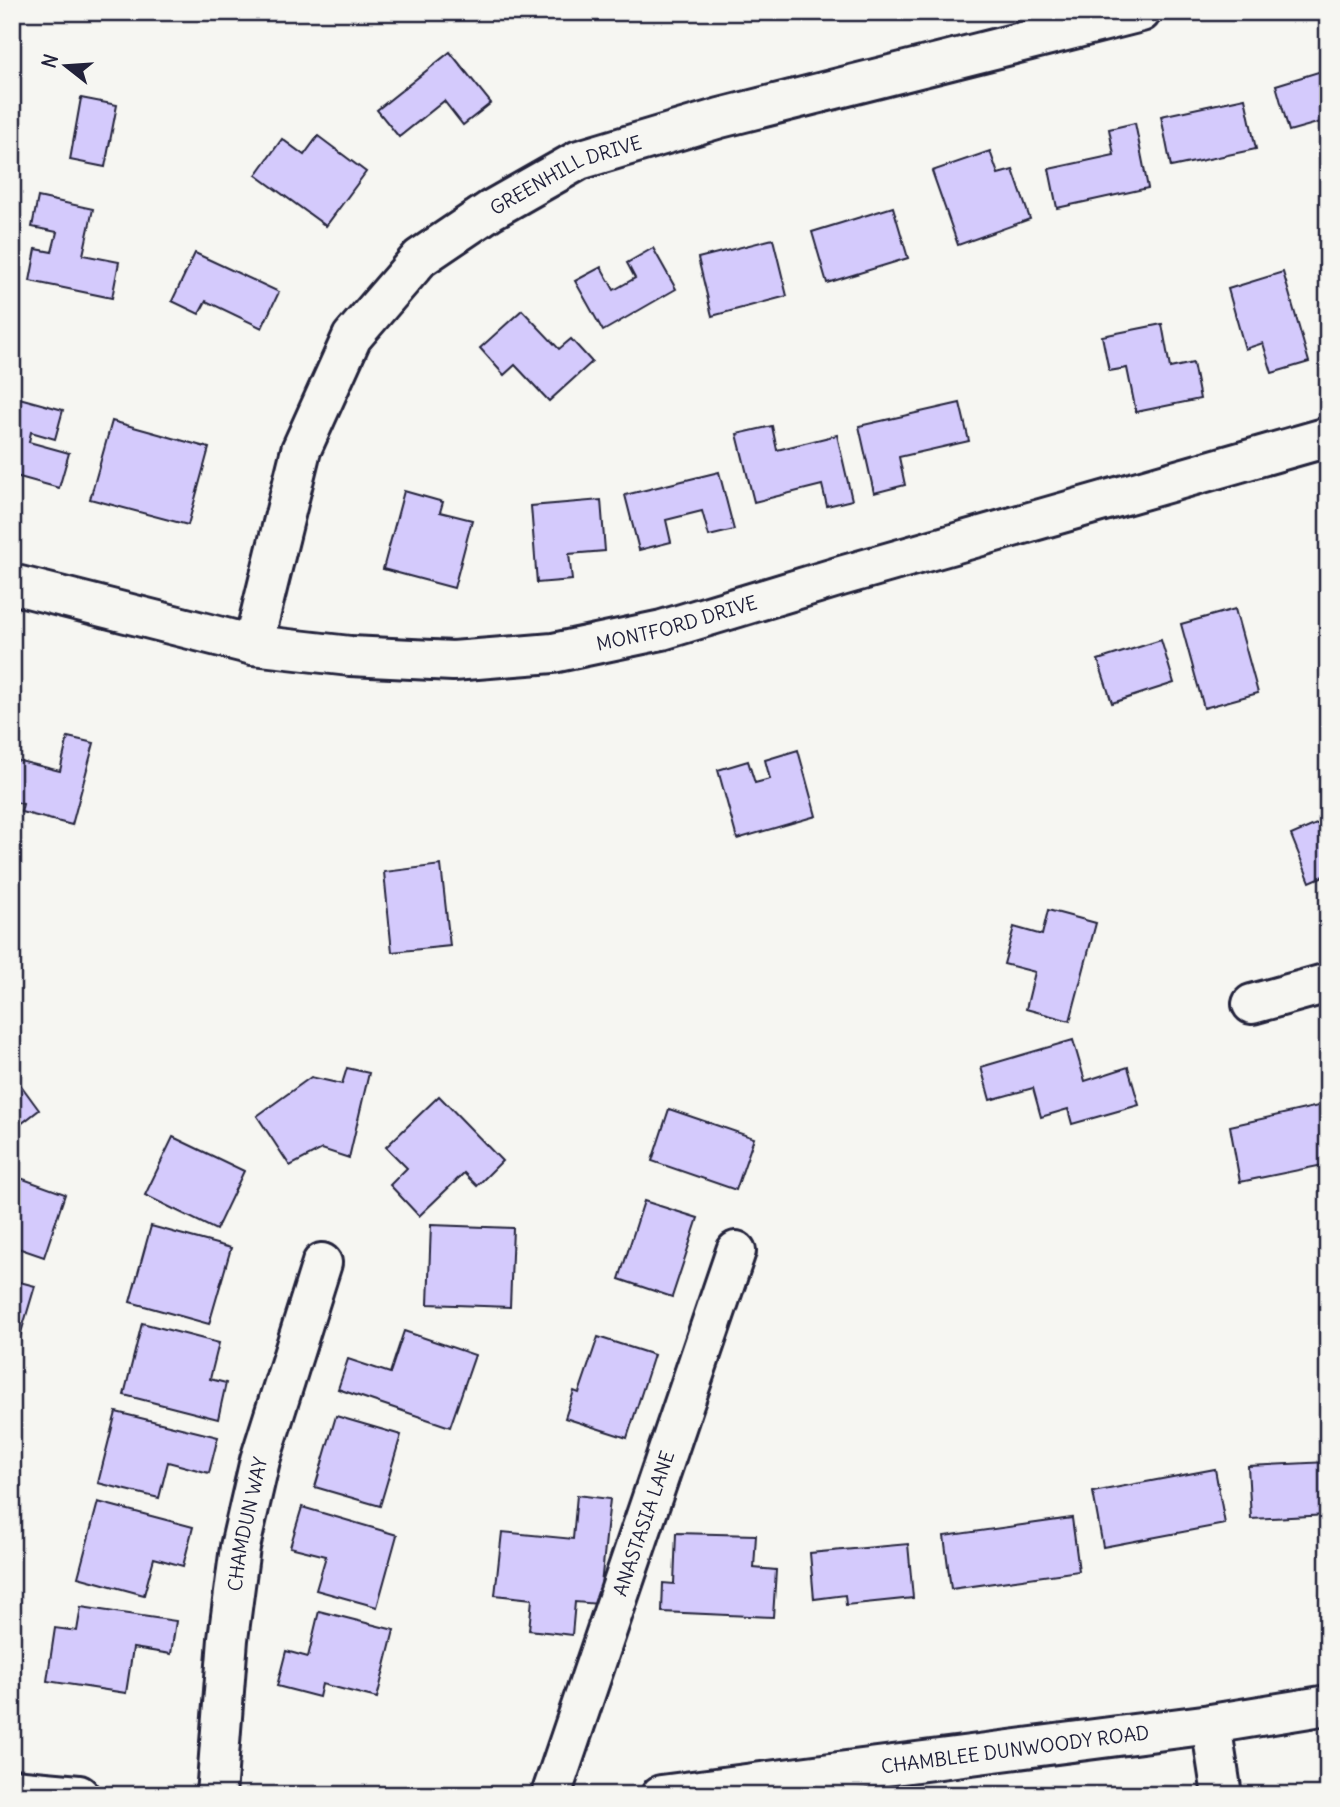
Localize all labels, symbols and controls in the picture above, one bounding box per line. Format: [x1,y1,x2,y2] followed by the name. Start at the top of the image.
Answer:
[32,32,102,102] north arrow
[36,51,63,71] text: N
[486,130,644,220] street label: GREENHILL DRIVE
[594,590,760,656] street label: MONTFORD DRIVE
[608,1447,679,1599] street label: ANASTASIA LANE
[222,1454,272,1593] street label: CHAMDUN WAY
[880,1720,1151,1778] street label: CHAMBLEE DUNWOODY ROAD

